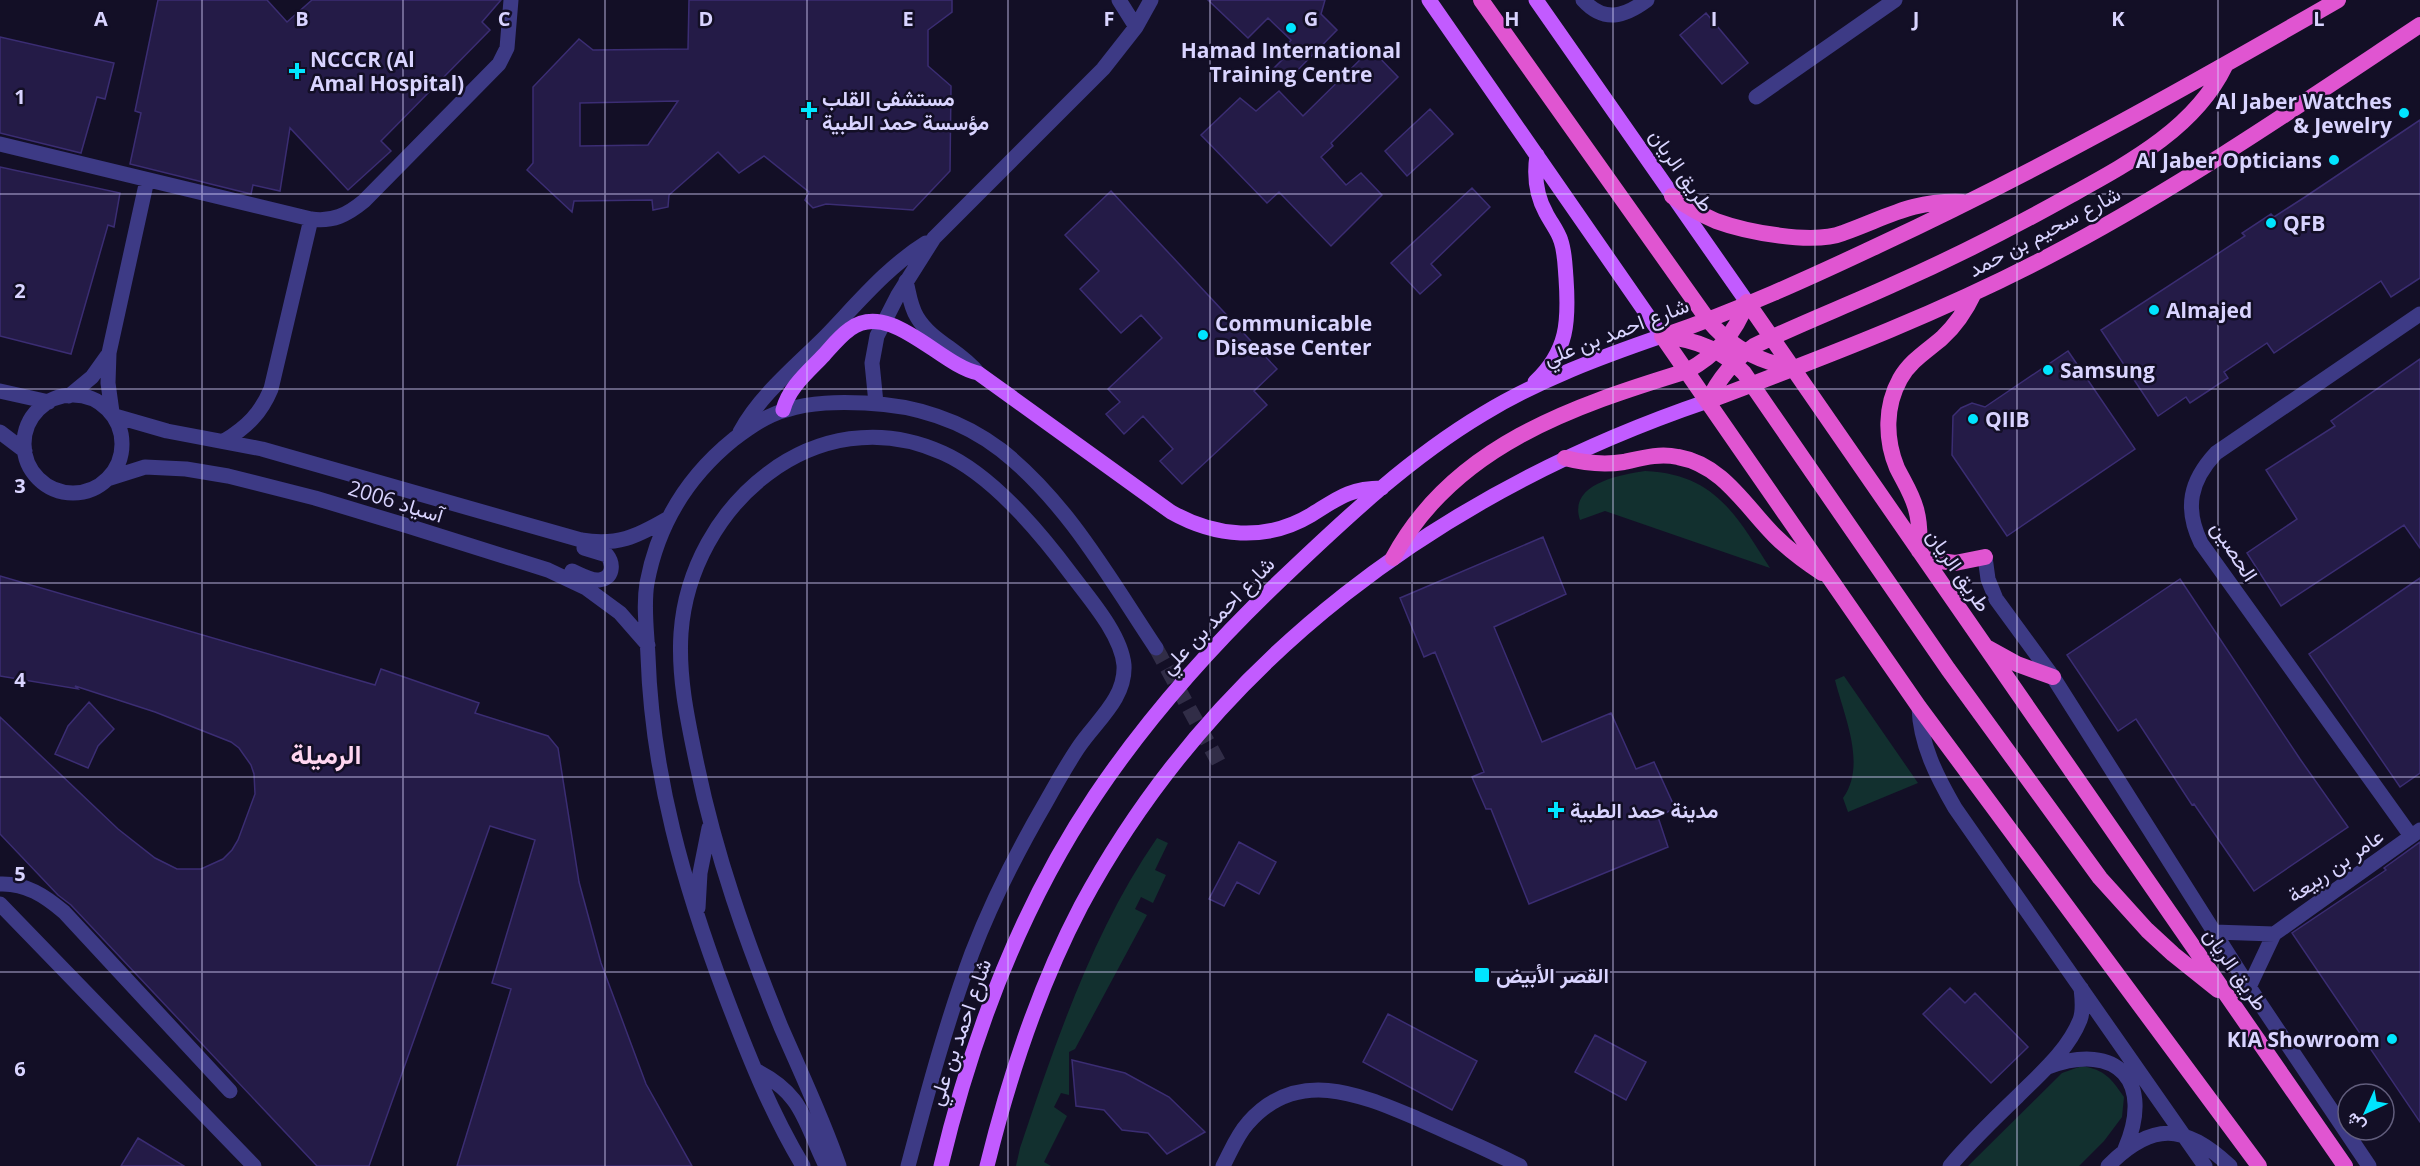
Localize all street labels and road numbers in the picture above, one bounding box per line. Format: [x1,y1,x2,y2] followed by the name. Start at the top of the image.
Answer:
[1643,123,1721,217] street label: طريق الريان
[1963,179,2126,284] street label: شارع سحيم بن حمد
[1539,290,1694,375] street label: شارع احمد بن علي
[345,473,449,529] street label: آسياد 2006
[2205,515,2265,587] street label: الحصين
[1920,523,1998,617] street label: طريق الريان
[1154,550,1283,683] street label: شارع احمد بن علي
[2281,822,2389,908] street label: عامر بن ربيعة
[2197,922,2275,1016] street label: طريق الريان
[921,955,1001,1110] street label: شارع احمد بن علي

